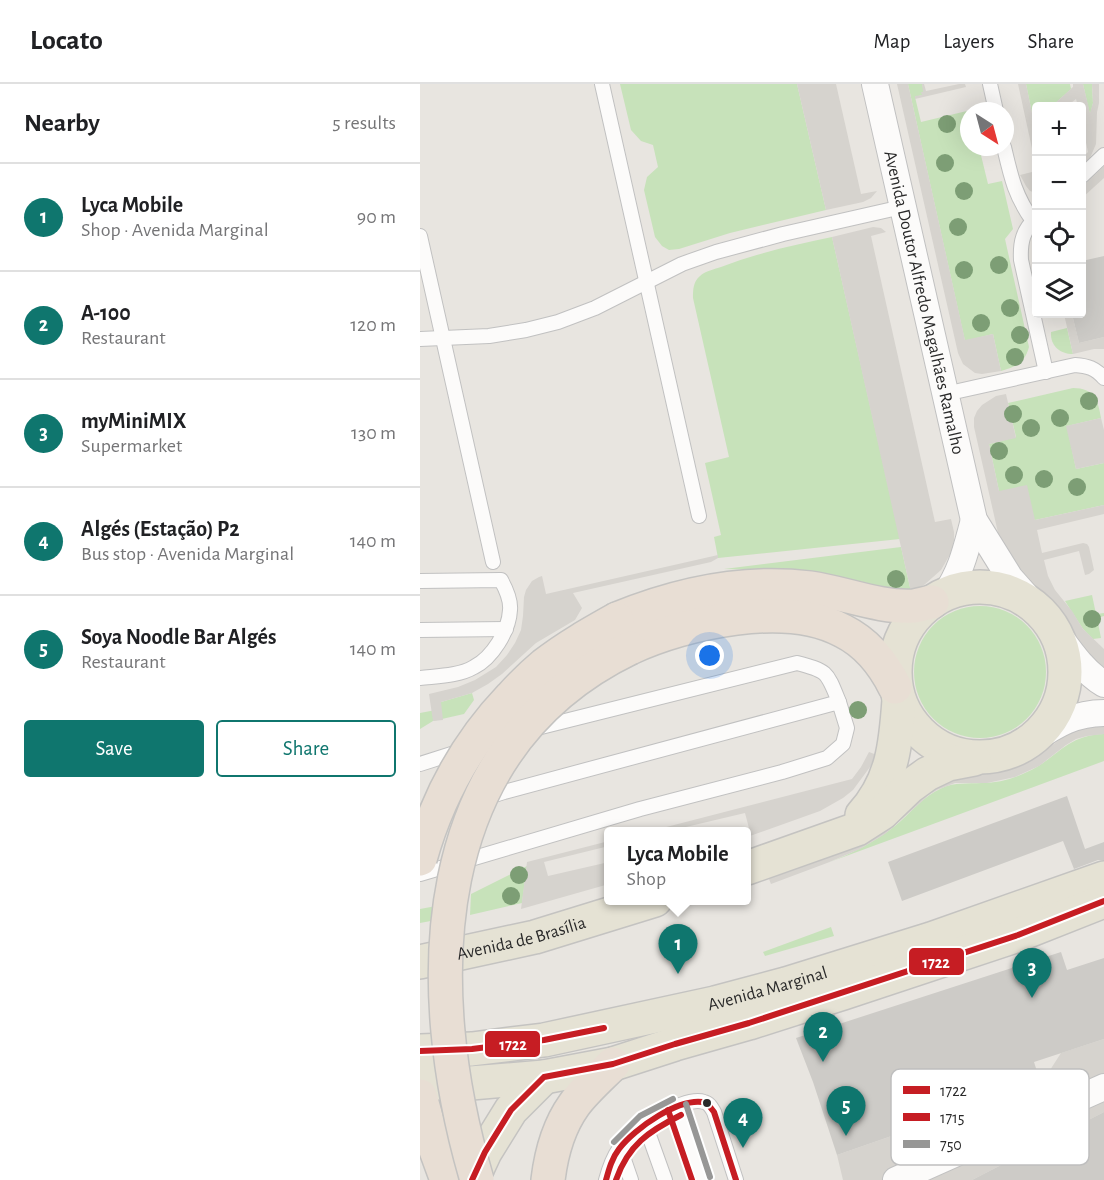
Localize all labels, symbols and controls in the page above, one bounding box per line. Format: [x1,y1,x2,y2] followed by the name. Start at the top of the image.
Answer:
[30,27,103,55] text: Locato
[874,31,910,52] text: Map
[943,31,994,52] text: Layers
[1027,31,1074,52] text: Share
[960,102,1014,156] north arrow
[1032,102,1086,318] map controls
[1032,102,1086,156] button: +
[24,110,100,136] text: Nearby
[332,113,396,133] text: 5 results
[880,149,967,456] street label: Avenida Doutor Alfredo Magalhães Ramalho
[1032,156,1086,210] button: −
[81,194,183,216] text: Lyca Mobile
[40,207,47,227] text: 1
[357,207,396,227] text: 90 m
[1032,210,1086,264] button: locate
[81,220,269,240] text: Shop · Avenida Marginal
[1032,264,1086,318] button: layers
[81,302,131,324] text: A-100
[39,315,48,335] text: 2
[350,315,396,335] text: 120 m
[81,328,166,348] text: Restaurant
[81,410,186,432] text: myMiniMIX
[39,423,48,443] text: 3
[351,423,396,443] text: 130 m
[81,436,182,456] text: Supermarket
[81,518,240,540] text: Algés (Estação) P2
[38,531,49,551] text: 4
[350,531,396,551] text: 140 m
[81,544,294,564] text: Bus stop · Avenida Marginal
[81,626,276,648] text: Soya Noodle Bar Algés
[39,639,48,659] text: 5
[350,639,396,659] text: 140 m
[695,641,724,670] your location
[81,652,166,672] text: Restaurant
[24,720,204,777] button: Save
[216,720,396,777] button: Share
[604,827,751,905] popup
[626,843,729,865] text: Lyca Mobile
[626,869,666,889] text: Shop
[455,914,588,964] street label: Avenida de Brasília
[658,924,698,974] pin: 1
[908,947,965,976] line badge: 1722
[1012,948,1052,998] pin: 3
[922,955,950,971] text: 1722
[706,964,830,1014] street label: Avenida Marginal
[804,1012,842,1062] pin: 2
[484,1030,541,1058] line badge: 1722
[499,1037,527,1053] text: 1722
[891,1069,1089,1165] legend
[940,1083,967,1099] text: 1722
[826,1086,866,1136] pin: 5
[701,1097,713,1109] unlabelled marker
[724,1098,762,1148] pin: 4
[940,1110,964,1126] text: 1715
[940,1137,962,1153] text: 750

